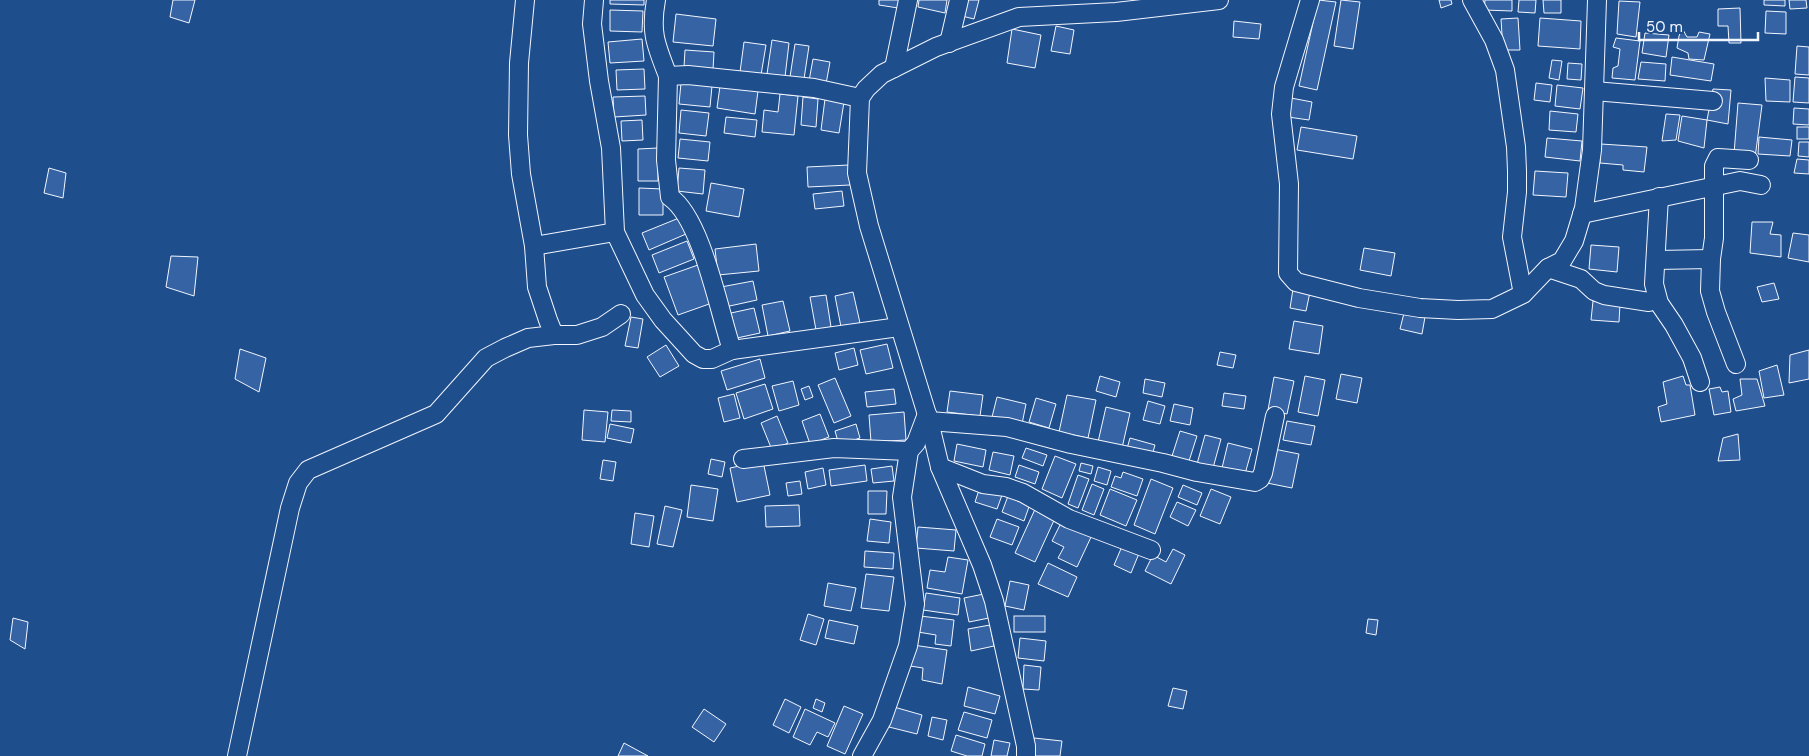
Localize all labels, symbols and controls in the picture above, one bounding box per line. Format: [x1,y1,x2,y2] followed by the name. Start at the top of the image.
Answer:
[1639,10,1758,42] scale bar
[1646,17,1683,37] text: 50 m

